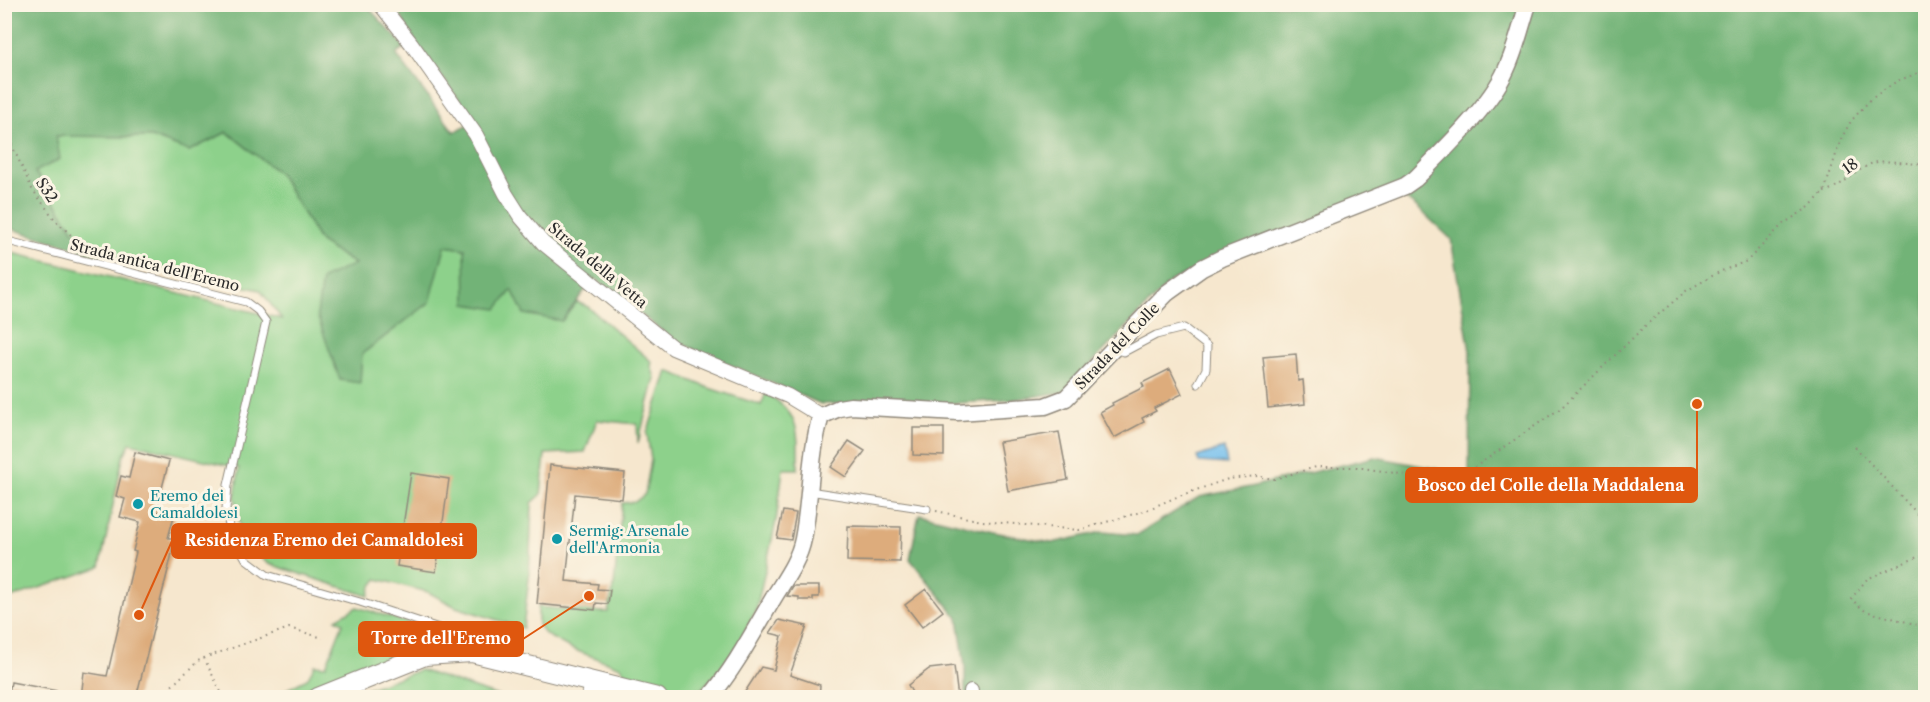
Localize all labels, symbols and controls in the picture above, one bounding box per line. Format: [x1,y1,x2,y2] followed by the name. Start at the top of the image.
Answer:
[1838,154,1862,178] street label: 18
[32,174,62,206] street label: S32
[545,218,651,312] street label: Strada della Vetta
[68,235,242,295] street label: Strada antica dell'Eremo
[1071,299,1163,393] street label: Strada del Colle
[1406,468,1697,502] callout: Bosco del Colle della Maddalena
[1418,475,1685,495] text: Bosco del Colle della Maddalena
[150,486,239,522] place label: Eremo dei Camaldolesi
[131,497,145,511] marker: Eremo dei Camaldolesi
[569,521,689,557] place label: Sermig: Arsenale dell'Armonia
[172,524,476,558] callout: Residenza Eremo dei Camaldolesi
[184,530,464,550] text: Residenza Eremo dei Camaldolesi
[550,532,564,546] marker: Sermig: Arsenale dell'Armonia
[359,622,523,656] callout: Torre dell'Eremo
[371,628,511,648] text: Torre dell'Eremo

